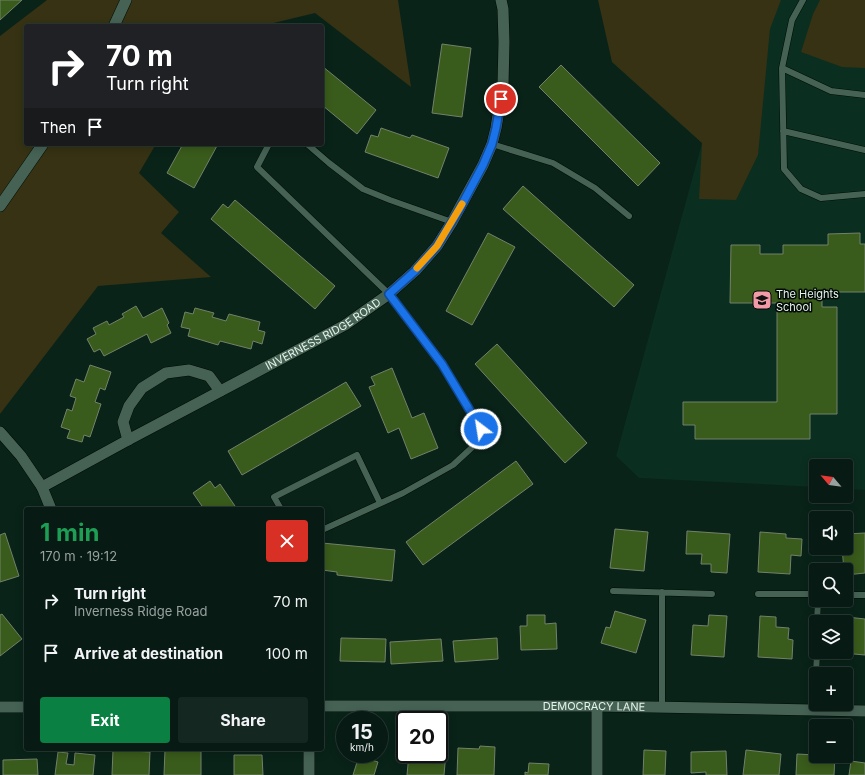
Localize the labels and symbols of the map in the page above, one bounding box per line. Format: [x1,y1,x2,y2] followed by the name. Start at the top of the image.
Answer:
[484,82,518,116] pin
[776,287,839,314] place label: The Heights School
[751,289,773,311] school or university icon: The Heights School
[263,295,383,373] street label: INVERNESS RIDGE ROAD
[460,408,502,450] position arrow
[809,459,853,503] north arrow
[543,699,645,714] street label: DEMOCRACY LANE
[396,711,448,763] speed limit sign: 20

